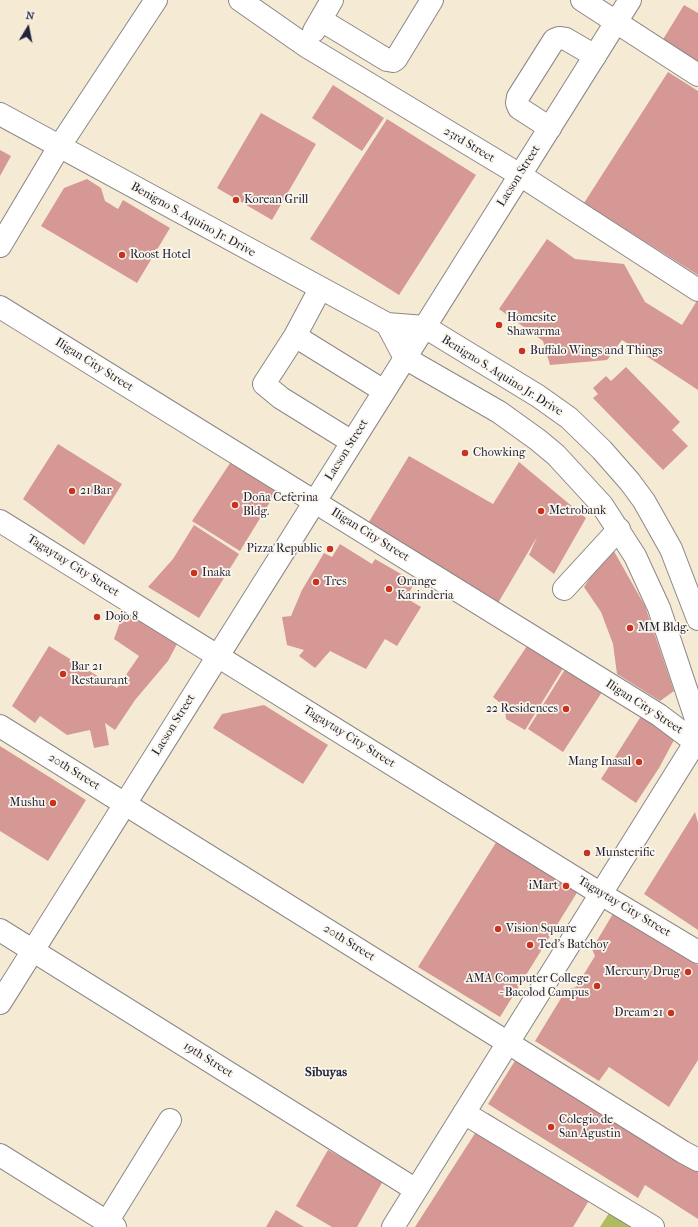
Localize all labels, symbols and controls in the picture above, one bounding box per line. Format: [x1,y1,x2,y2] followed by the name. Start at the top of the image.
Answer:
[8,8,48,48] north arrow
[25,9,35,23] text: N
[441,124,497,166] street label: 23rd Street
[494,143,544,209] street label: Lacson Street
[128,180,258,260] street label: Benigno S. Aquino Jr. Drive
[244,193,308,207] place label: Korean Grill
[231,195,241,205] marker: Korean Grill
[130,248,191,262] place label: Roost Hotel
[117,250,127,260] marker: Roost Hotel
[507,311,560,339] place label: Homesite Shawarma
[494,320,504,330] marker: Homesite Shawarma
[439,333,565,419] street label: Benigno S. Aquino Jr. Drive
[52,335,136,395] street label: Iligan City Street
[530,344,663,358] place label: Buffalo Wings and Things
[517,346,527,356] marker: Buffalo Wings and Things
[322,417,372,483] street label: Lacson Street
[473,446,525,460] place label: Chowking
[460,448,470,458] marker: Chowking
[80,484,111,498] place label: 21 Bar
[67,486,77,496] marker: 21 Bar
[243,491,318,519] place label: Doña Ceferina Bldg.
[230,500,240,510] marker: Doña Ceferina Bldg.
[549,504,606,518] place label: Metrobank
[328,505,412,565] street label: Iligan City Street
[536,506,546,516] marker: Metrobank
[24,532,122,600] street label: Tagaytay City Street
[247,542,322,556] place label: Pizza Republic
[325,544,335,554] marker: Pizza Republic
[202,566,231,580] place label: Inaka
[189,568,199,578] marker: Inaka
[324,575,347,589] place label: Tres
[397,575,454,603] place label: Orange Karinderia
[311,577,321,587] marker: Tres
[384,584,394,594] marker: Orange Karinderia
[105,610,138,624] place label: Dojo 8
[92,612,102,622] marker: Dojo 8
[638,621,689,635] place label: MM Bldg.
[625,623,635,633] marker: MM Bldg.
[71,660,128,688] place label: Bar 21 Restaurant
[58,669,68,679] marker: Bar 21 Restaurant
[603,677,685,737] street label: Iligan City Street
[149,692,199,758] street label: Lacson Street
[486,702,558,716] place label: 22 Residences
[300,703,398,771] street label: Tagaytay City Street
[561,704,571,714] marker: 22 Residences
[46,751,102,793] street label: 20th Street
[568,755,631,769] place label: Mang Inasal
[634,757,644,767] marker: Mang Inasal
[10,796,45,810] place label: Mushu
[48,798,58,808] marker: Mushu
[595,846,655,860] place label: Munsterific
[582,848,592,858] marker: Munsterific
[575,874,673,940] street label: Tagaytay City Street
[528,879,558,893] place label: iMart
[561,881,571,891] marker: iMart
[321,922,377,964] street label: 20th Street
[506,922,576,936] place label: Vision Square
[493,924,503,934] marker: Vision Square
[538,938,609,952] place label: Ted's Batchoy
[525,940,535,950] marker: Ted's Batchoy
[605,965,680,979] place label: Mercury Drug
[683,967,693,977] marker: Mercury Drug
[466,972,589,1000] place label: AMA Computer College - Bacolod Campus
[592,981,602,991] marker: AMA Computer College - Bacolod Campus
[614,1006,663,1020] place label: Dream 21
[666,1008,676,1018] marker: Dream 21
[181,1039,235,1081] street label: 19th Street
[305,1065,347,1081] district label: Sibuyas
[559,1113,621,1141] place label: Colegio de San Agustin
[546,1122,556,1132] marker: Colegio de San Agustin

